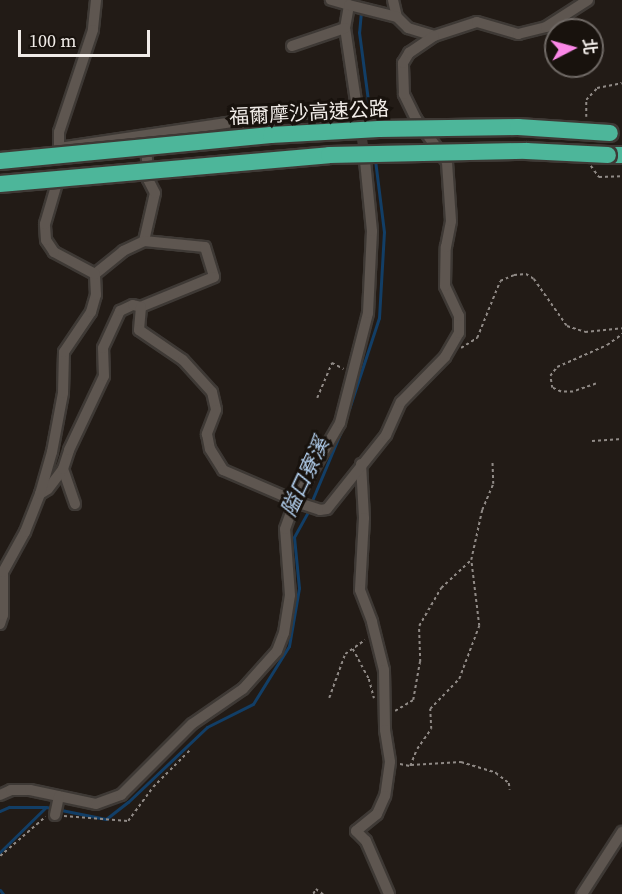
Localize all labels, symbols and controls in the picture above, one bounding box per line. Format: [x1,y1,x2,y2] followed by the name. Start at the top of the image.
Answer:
[21,18,153,56] scale bar
[544,18,604,78] north arrow
[29,28,76,53] text: 100 m
[578,37,602,55] text: 北
[228,97,390,129] street label: 福爾摩沙高速公路
[276,434,334,520] water label: 隘口寮溪

